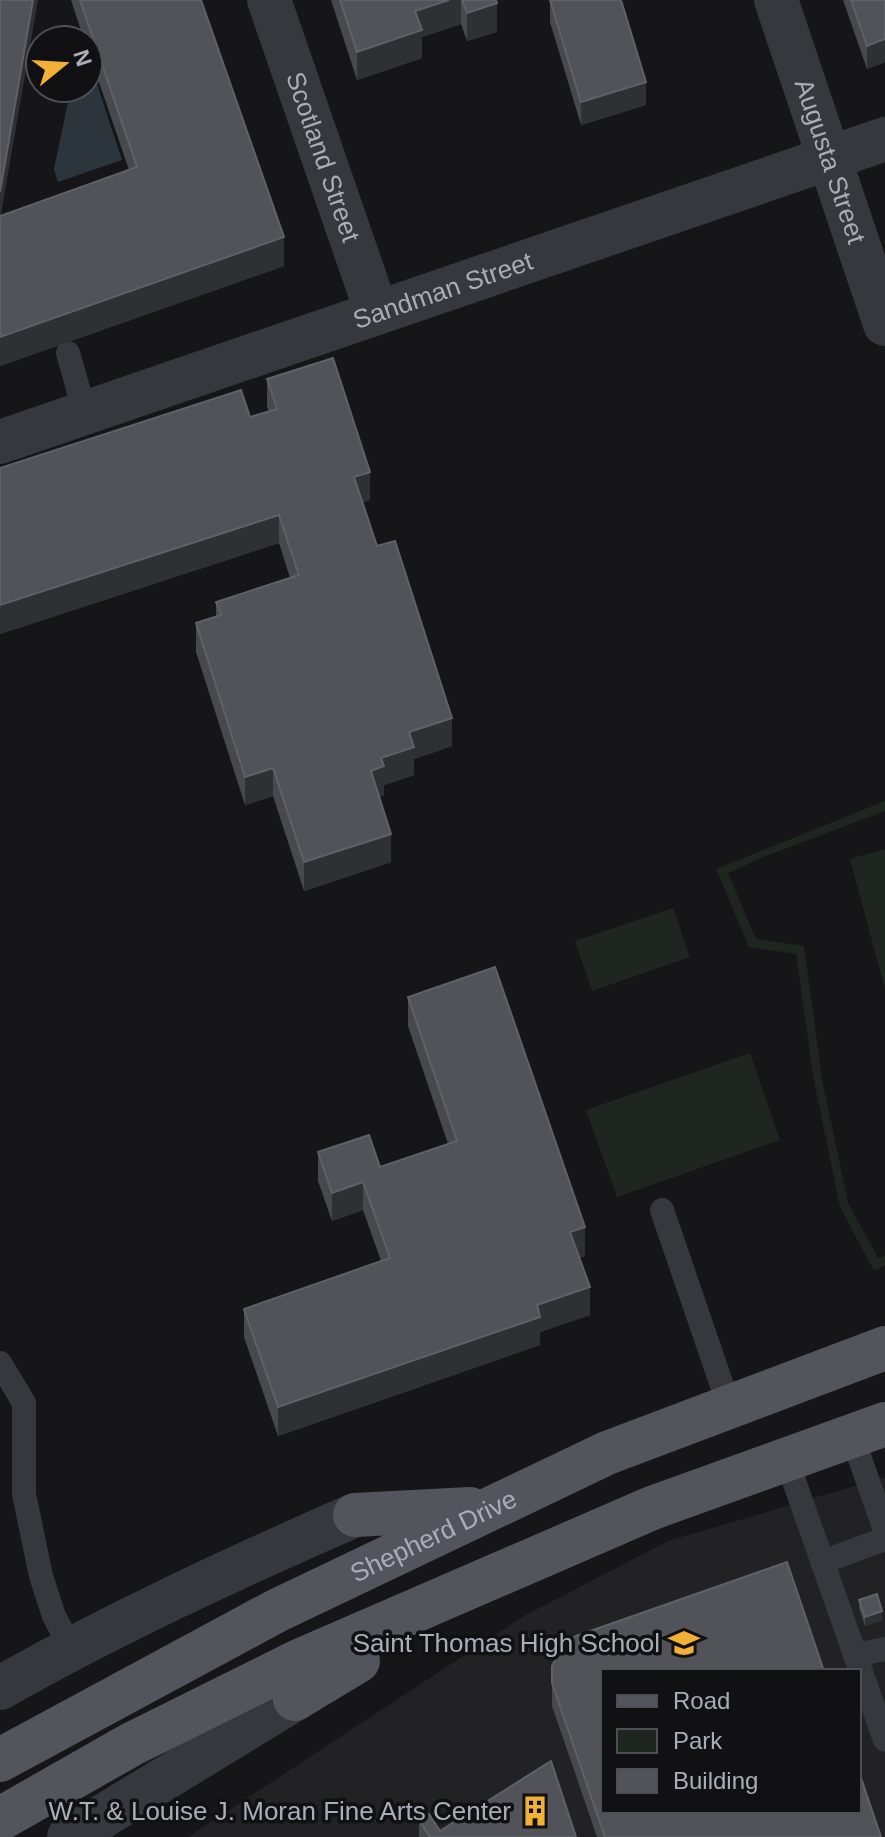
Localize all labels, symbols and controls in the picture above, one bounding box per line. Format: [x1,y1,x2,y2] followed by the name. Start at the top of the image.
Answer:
[24,24,104,104] north arrow
[68,47,97,69] text: N
[280,68,367,247] street label: Scotland Street
[789,75,872,248] street label: Augusta Street
[349,246,537,335] street label: Sandman Street
[345,1483,521,1588] street label: Shepherd Drive
[667,1626,701,1660] school or university icon: Saint Thomas High School
[353,1628,660,1658] place label: Saint Thomas High School
[601,1669,861,1813] legend
[673,1687,730,1714] text: Road
[673,1727,723,1754] text: Park
[673,1767,758,1794] text: Building
[518,1794,552,1828] building icon: W.T. & Louise J. Moran Fine Arts Center
[49,1796,511,1826] place label: W.T. & Louise J. Moran Fine Arts Center

